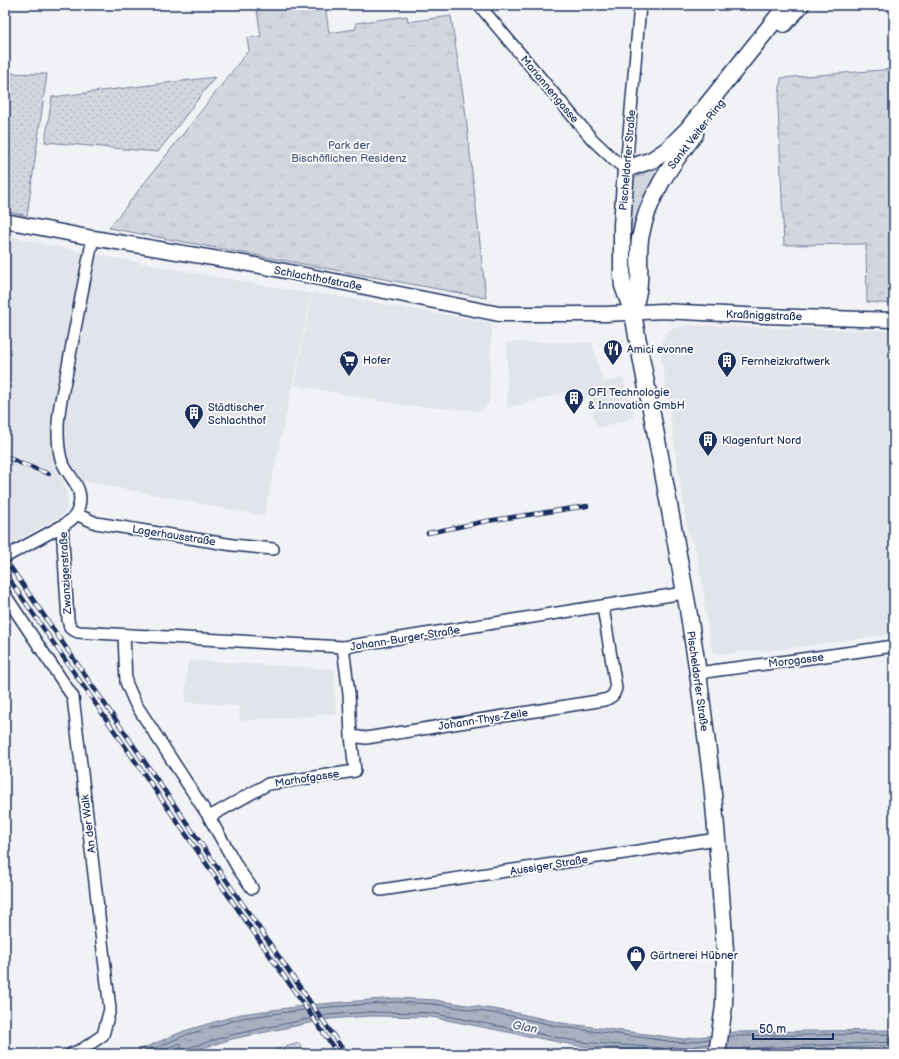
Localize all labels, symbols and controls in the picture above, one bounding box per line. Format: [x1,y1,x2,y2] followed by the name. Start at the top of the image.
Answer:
[518,53,582,126] street label: Mariannengasse
[665,97,728,172] street label: Sankt Veiter Ring
[617,109,638,211] street label: Pischeldorfer Straße
[291,139,408,165] park label: Park der Bischöflichen Residenz
[273,264,363,293] street label: Schlachthofstraße
[726,308,803,323] street label: Kraßniggstraße
[602,338,624,366] restaurant icon: Amici evonne
[627,343,694,356] place label: Amici evonne
[338,349,360,377] supermarket icon: Hofer
[716,350,738,378] building icon: Fernheizkraftwerk
[363,354,392,367] place label: Hofer
[741,355,830,368] place label: Fernheizkraftwerk
[588,386,685,412] place label: OFI Technologie & Innovation GmbH
[563,387,585,415] building icon: OFI Technologie & Innovation GmbH
[208,401,267,427] place label: Städtischer Schlachthof
[183,402,205,430] building icon: Städtischer Schlachthof
[697,429,719,457] building icon: Klagenfurt Nord
[722,434,801,447] place label: Klagenfurt Nord
[131,522,217,549] street label: Lagerhausstraße
[57,531,74,616] street label: Zwanzigerstraße
[349,623,461,654] street label: Johann-Burger-Straße
[684,630,711,733] street label: Pischeldorfer Straße
[768,651,825,670] street label: Morogasse
[437,706,529,733] street label: Johann-Thys-Zeile
[274,767,341,790] street label: Marhofgasse
[78,793,99,854] street label: An der Walk
[509,853,589,878] street label: Aussiger Straße
[625,944,647,972] shop icon: Gärtnerei Hübner
[650,949,739,962] place label: Gärtnerei Hübner
[753,1015,833,1041] scale bar
[511,1018,539,1037] water label: Glan
[759,1022,786,1037] text: 50 m

